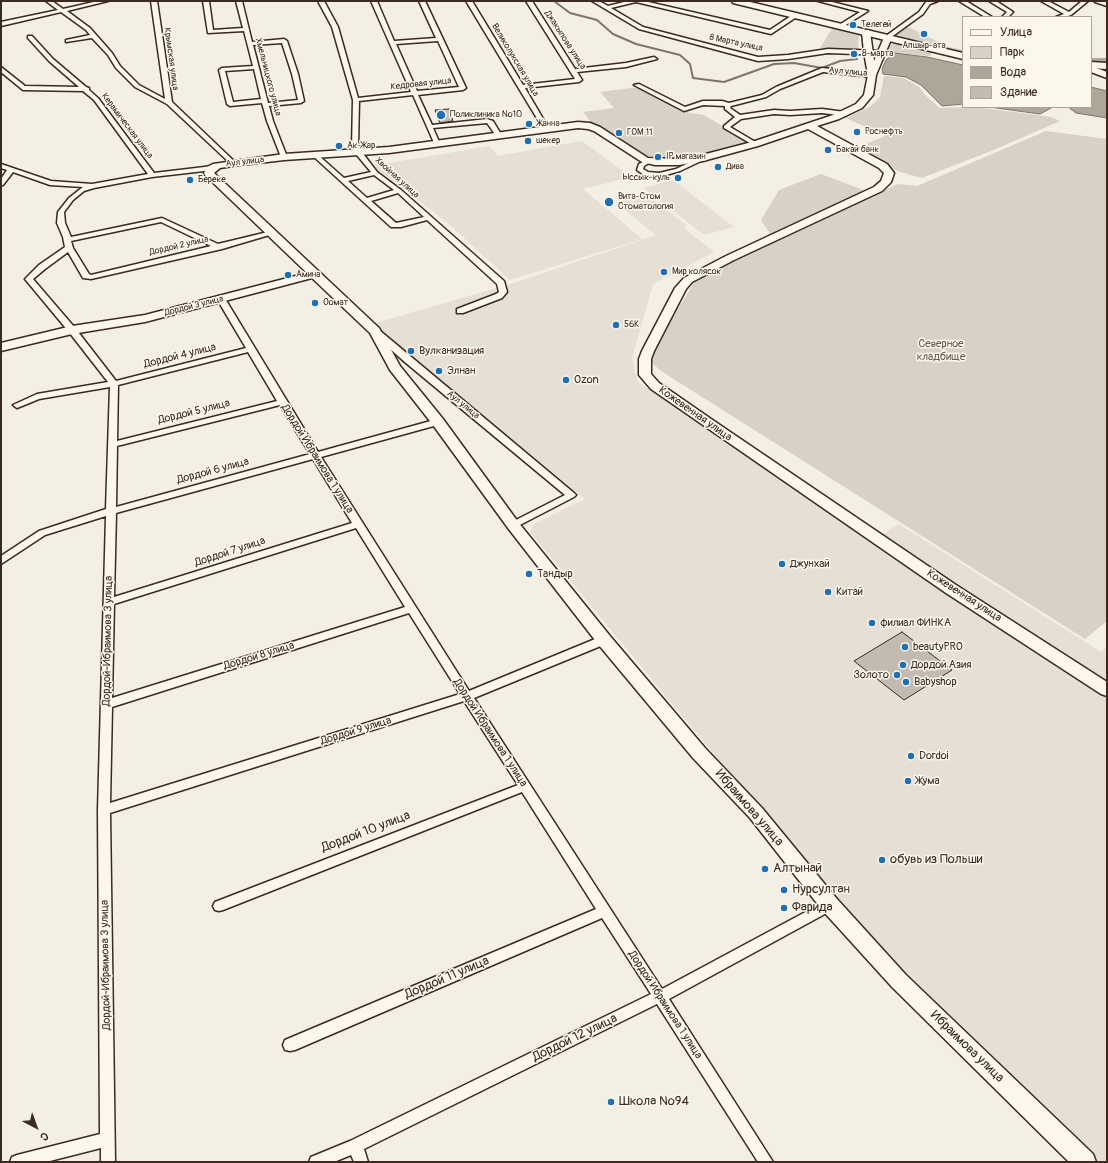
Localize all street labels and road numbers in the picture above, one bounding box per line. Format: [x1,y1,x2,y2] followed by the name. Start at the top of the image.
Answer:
[542,8,588,72] street label: Джакыпова улица
[489,22,541,98] street label: Великолукская улица
[161,27,181,91] street label: Крымская улица
[708,32,764,54] street label: 8 Марта улица
[252,37,284,117] street label: Хмельницкого улица
[828,65,868,79] street label: Аул улица
[390,75,452,93] street label: Кедровая улица
[99,91,155,161] street label: Керамическая улица
[225,154,265,170] street label: Аул улица
[373,155,421,201] street label: Хвойная улица
[148,234,210,258] street label: Дордой 2 улица
[163,293,225,319] street label: Дордой 3 улица
[142,341,218,371] street label: Дордой 4 улица
[656,384,734,444] street label: Кожевенная улица
[445,389,481,421] street label: Аул улица
[157,397,231,427] street label: Дордой 5 улица
[278,402,356,516] street label: Дордой Ибраимова 1 улица
[176,455,250,487] street label: Дордой 6 улица
[193,534,267,570] street label: Дордой 7 улица
[924,567,1004,625] street label: Кожевенная улица
[100,576,116,706] street label: Дордой-Ибраимова 3 улица
[222,639,296,673] street label: Дордой 8 улица
[450,677,530,789] street label: Дордой Ибраимова 1 улица
[319,714,393,748] street label: Дордой 9 улица
[711,767,787,849] street label: Ибраимова улица
[319,808,413,856] street label: Дордой 10 улица
[98,900,114,1030] street label: Дордой-Ибраимова 3 улица
[625,949,705,1061] street label: Дордой Ибраимова 1 улица
[402,953,492,1003] street label: Дордой 11 улица
[927,1008,1007,1086] street label: Ибраимова улица
[530,1011,620,1065] street label: Дордой 12 улица

